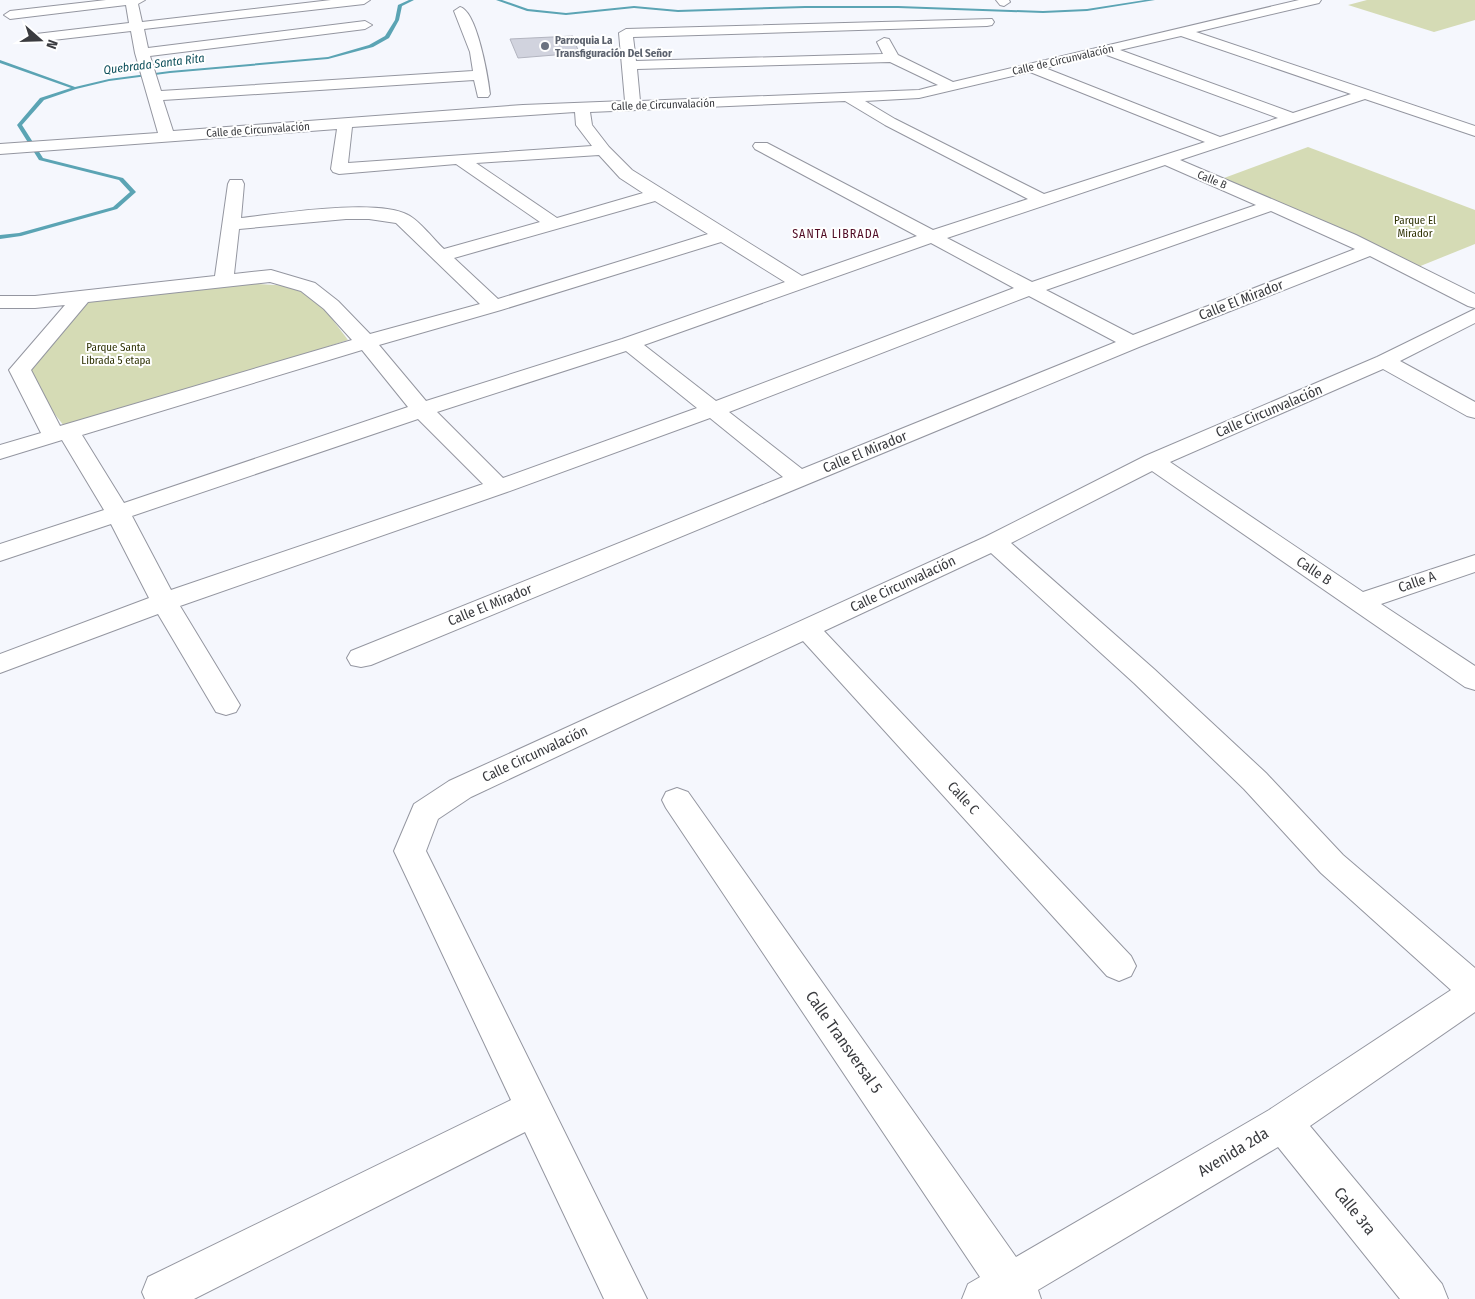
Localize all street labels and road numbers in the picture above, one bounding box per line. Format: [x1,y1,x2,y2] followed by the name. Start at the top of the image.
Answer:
[1011,42,1115,78] street label: Calle de Circunvalación
[611,97,715,113] street label: Calle de Circunvalación
[206,120,310,140] street label: Calle de Circunvalación
[1195,168,1229,192] street label: Calle B
[1196,276,1286,324] street label: Calle El Mirador
[1213,381,1325,441] street label: Calle Circunvalación
[820,427,910,477] street label: Calle El Mirador
[848,552,958,616] street label: Calle Circunvalación
[1293,553,1335,589] street label: Calle B
[1396,567,1439,596] street label: Calle A
[445,580,535,630] street label: Calle El Mirador
[480,722,590,786] street label: Calle Circunvalación
[944,778,982,818] street label: Calle C
[802,987,886,1097] street label: Calle Transversal 5
[1194,1123,1272,1181] street label: Avenida 2da
[1330,1183,1380,1239] street label: Calle 3ra

